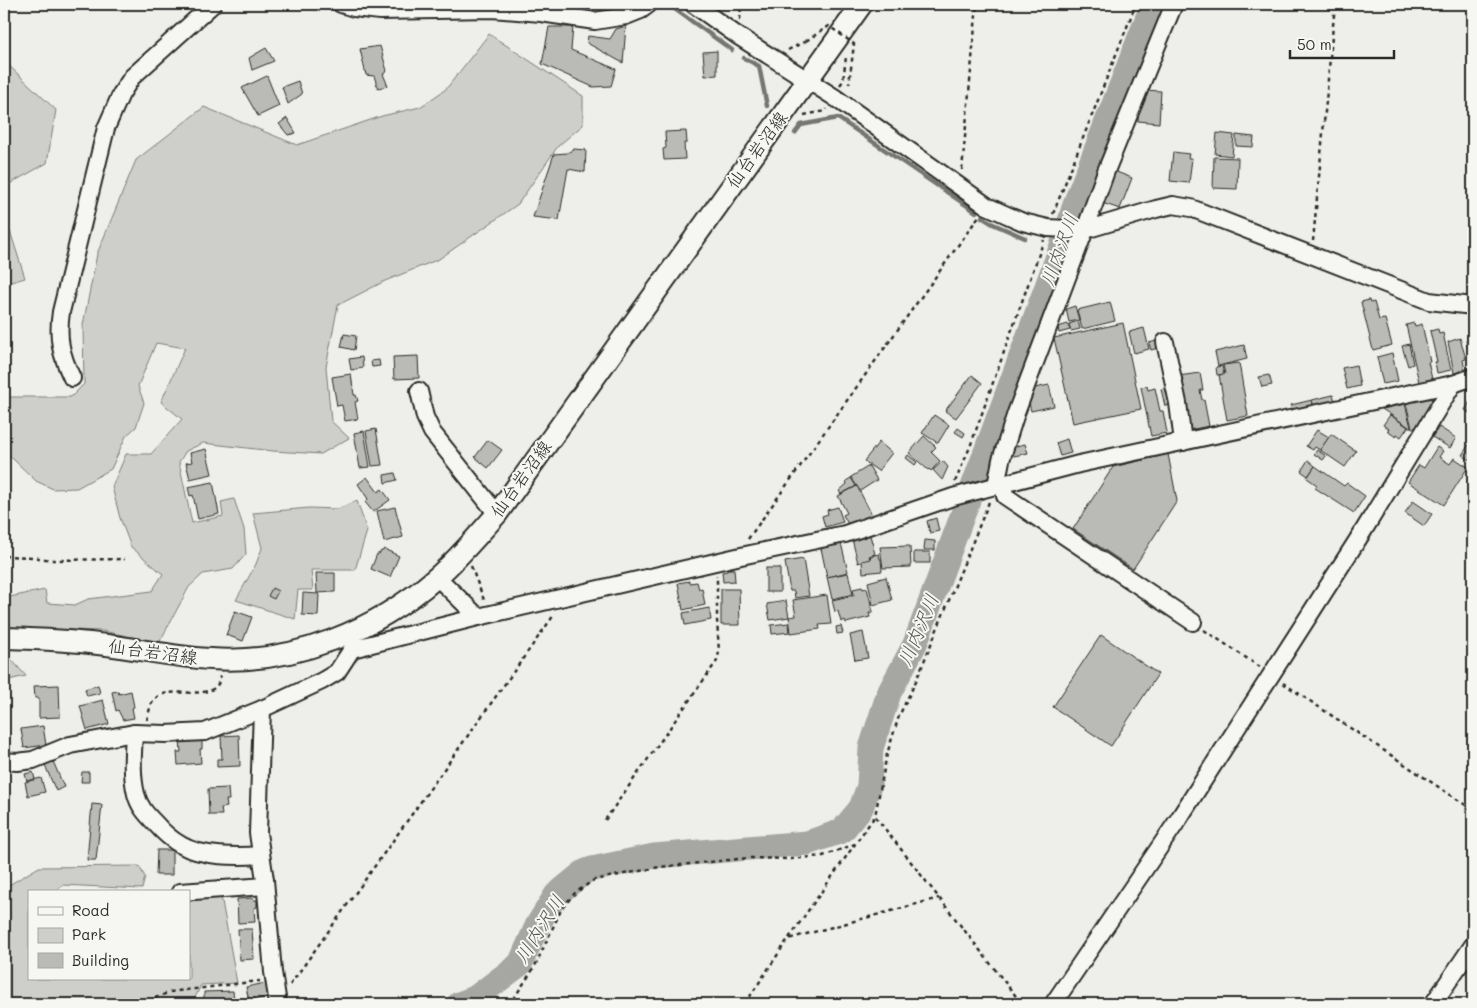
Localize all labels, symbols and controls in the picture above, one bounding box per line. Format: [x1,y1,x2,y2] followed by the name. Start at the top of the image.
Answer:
[1290,28,1393,60] scale bar
[1297,34,1332,54] text: 50 m
[720,106,792,193] street label: 仙台岩沼線
[1034,210,1083,290] water label: 川内沢川
[484,435,556,522] street label: 仙台岩沼線
[891,590,944,670] water label: 川内沢川
[107,633,199,669] street label: 仙台岩沼線
[28,890,190,980] legend
[508,890,569,968] water label: 川内沢川
[72,900,109,920] text: Road
[72,924,106,944] text: Park
[72,950,129,970] text: Building

